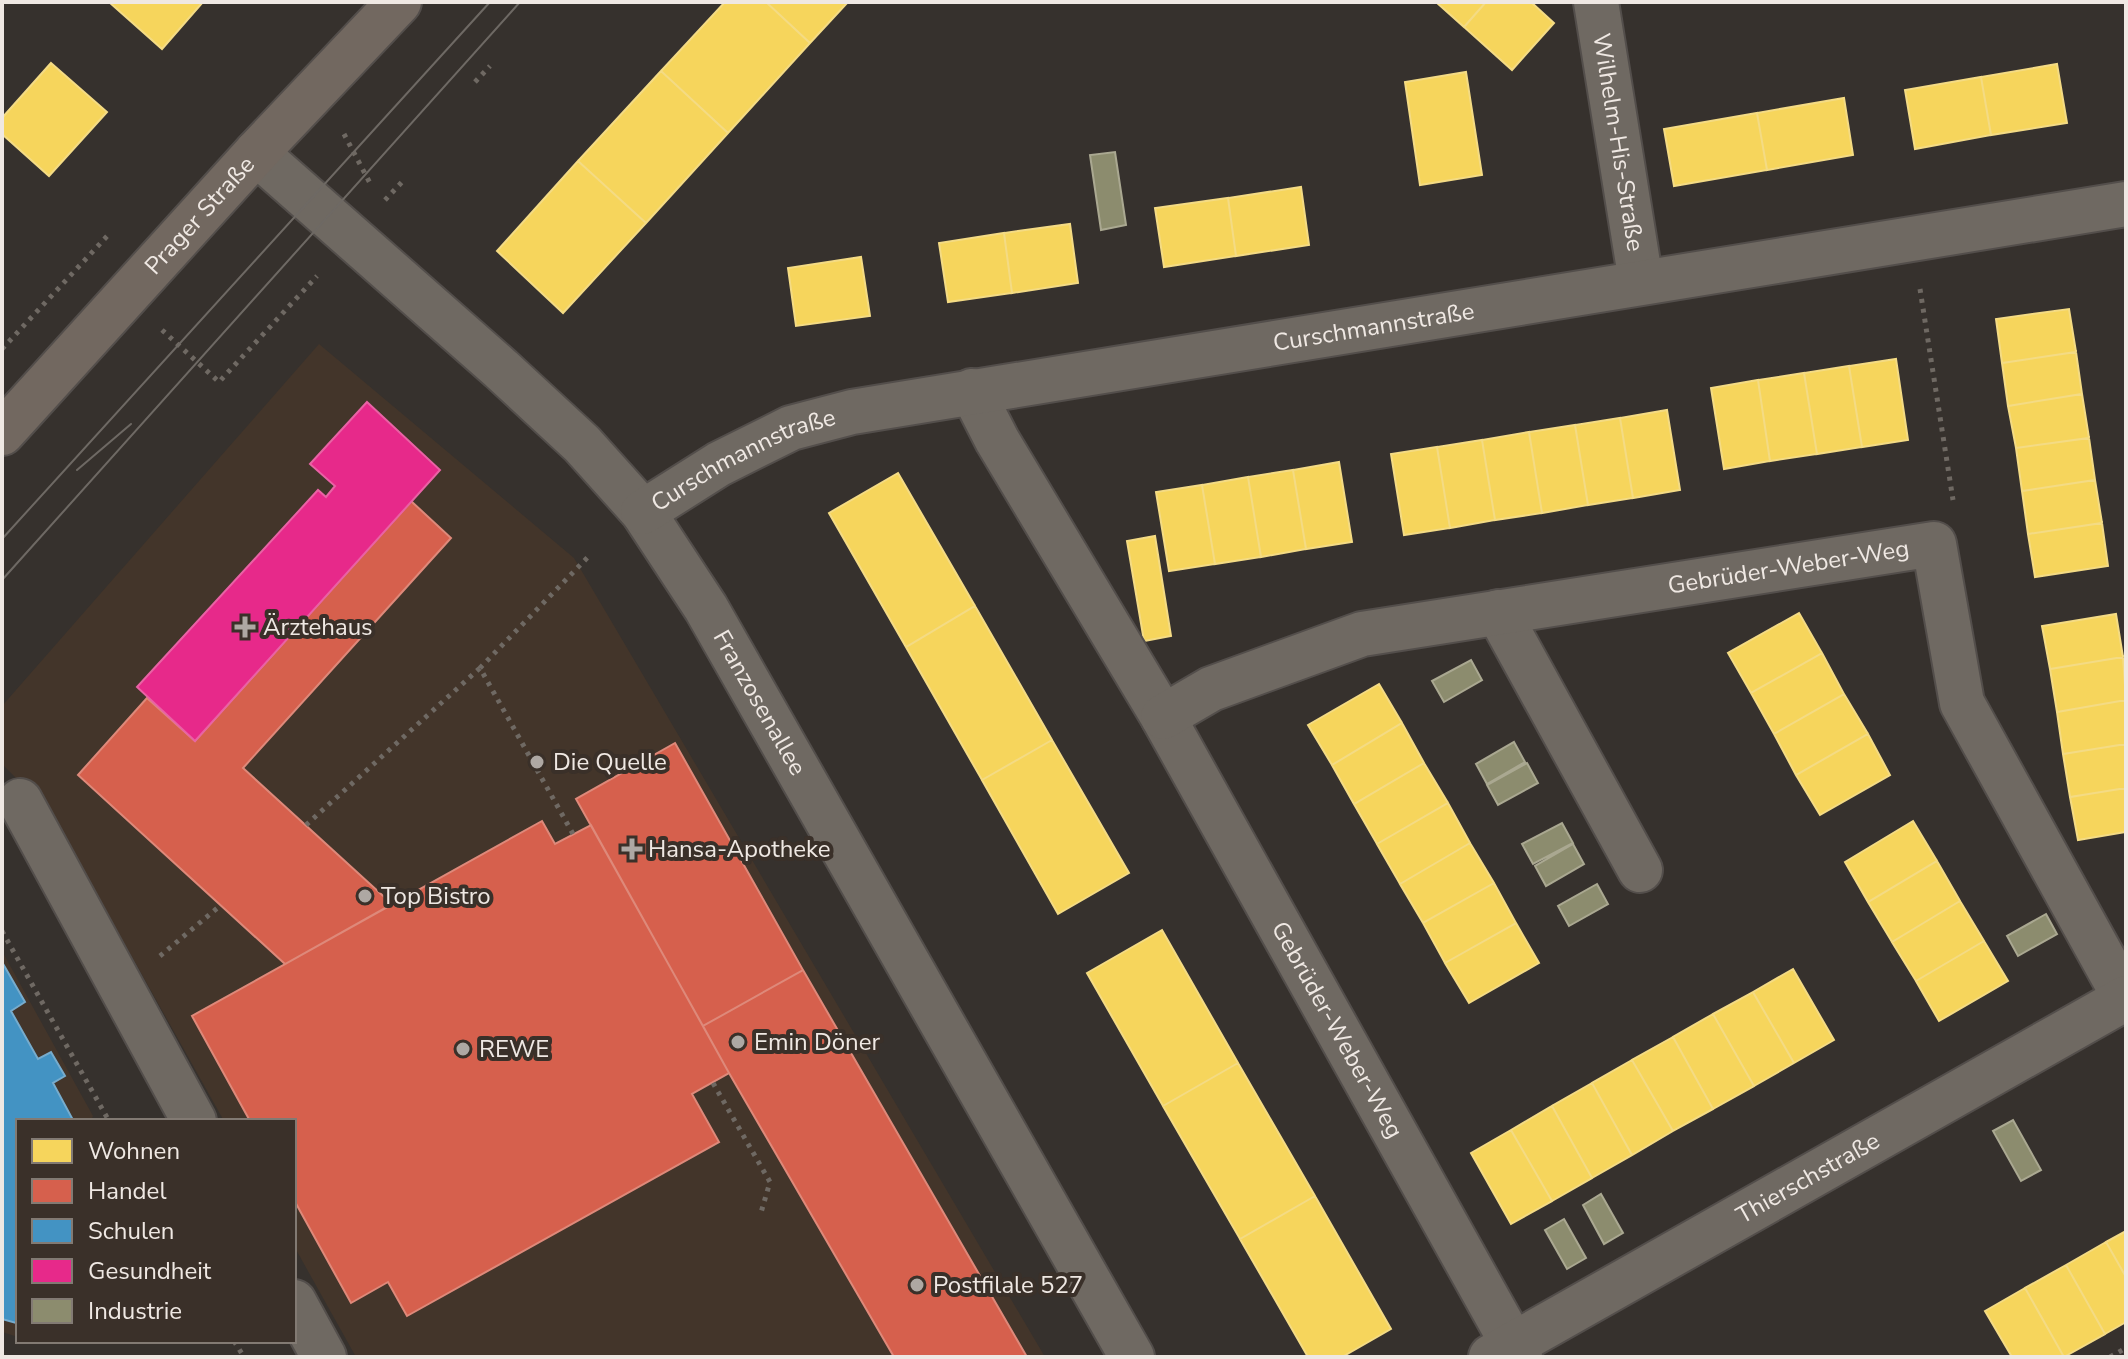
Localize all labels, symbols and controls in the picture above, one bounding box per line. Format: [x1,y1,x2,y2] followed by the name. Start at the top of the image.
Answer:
[1585,31,1652,254] street label: Wilhelm-His-Straße
[137,149,262,281] street label: Prager Straße
[1271,295,1477,359] street label: Curschmannstraße
[645,401,839,519] street label: Curschmannstraße
[1666,532,1911,602] street label: Gebrüder-Weber-Weg
[263,611,373,643] place label: Ärztehaus
[234,616,256,638] marker: Ärztehaus
[706,624,814,781] street label: Franzosenallee
[553,746,667,778] place label: Die Quelle
[528,753,546,771] marker: Die Quelle
[648,833,831,865] place label: Hansa-Apotheke
[623,840,641,858] marker: Hansa-Apotheke
[381,880,491,912] place label: Top Bistro
[356,887,374,905] marker: Top Bistro
[1264,915,1411,1144] street label: Gebrüder-Weber-Weg
[754,1026,880,1058] place label: Emin Döner
[479,1033,549,1065] place label: REWE
[729,1033,747,1051] marker: Emin Döner
[454,1040,472,1058] marker: REWE
[16,1119,296,1343] legend
[1730,1125,1885,1231] street label: Thierschstraße
[88,1135,180,1167] text: Wohnen
[88,1175,166,1207] text: Handel
[88,1215,174,1247] text: Schulen
[88,1255,212,1287] text: Gesundheit
[933,1269,1083,1301] place label: Postfilale 527
[908,1276,926,1294] marker: Postfilale 527
[88,1295,182,1327] text: Industrie

